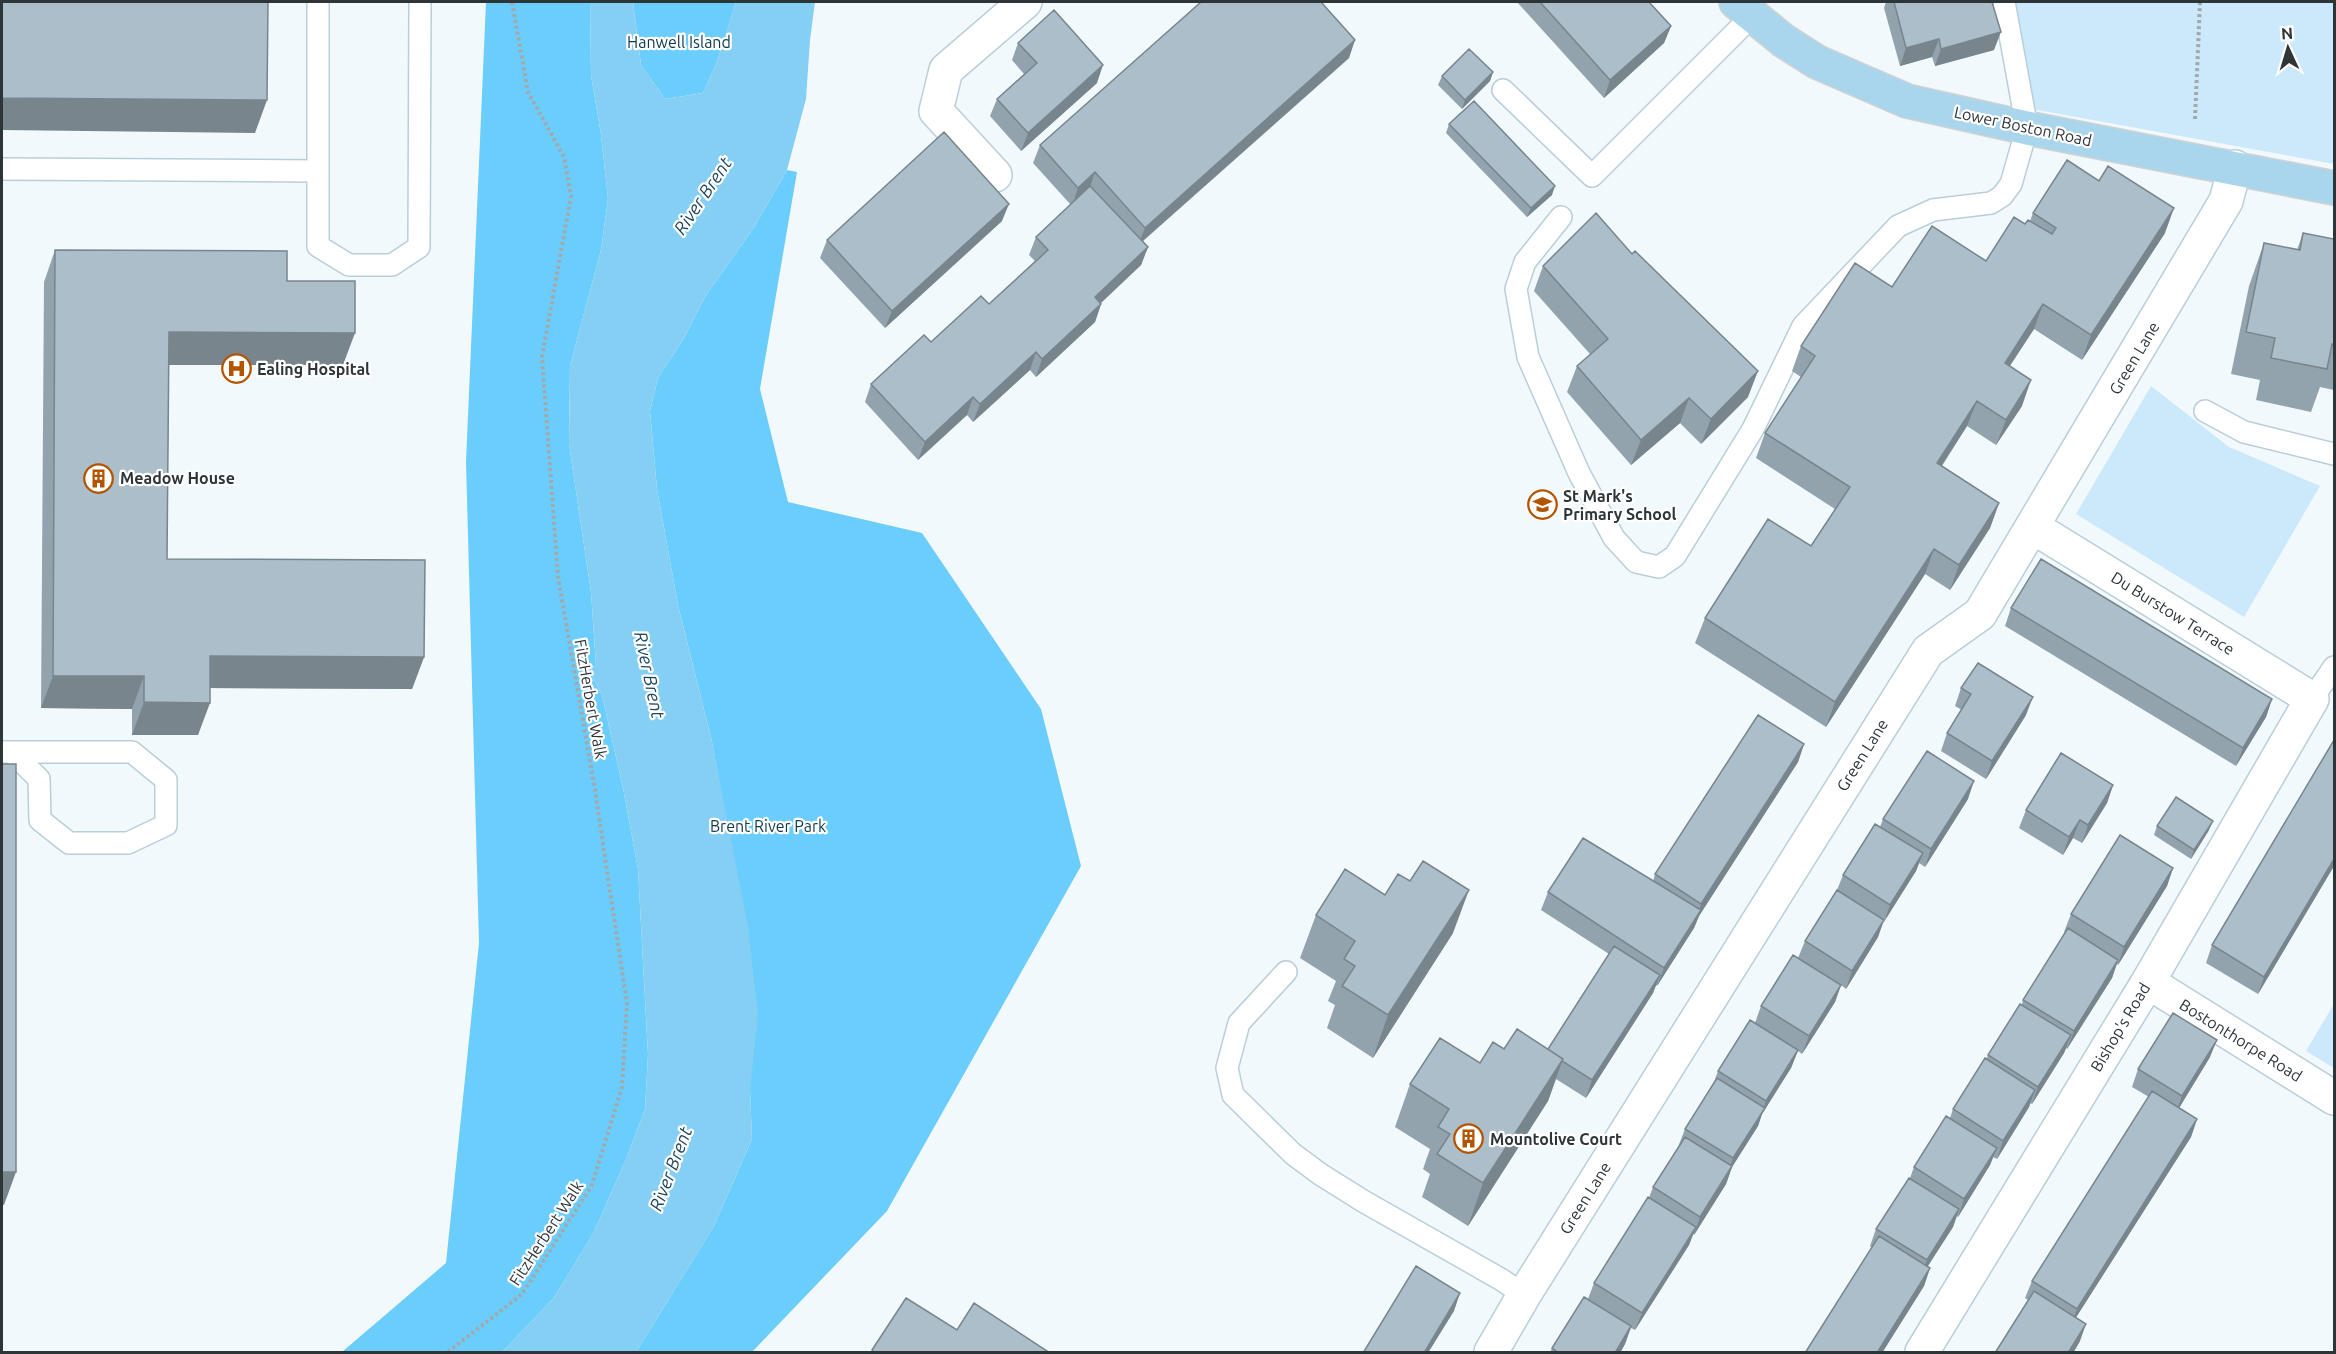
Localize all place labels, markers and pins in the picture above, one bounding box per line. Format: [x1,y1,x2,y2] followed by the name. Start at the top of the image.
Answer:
[220,353,252,385] hospital icon: Ealing Hospital
[257,360,370,378] place label: Ealing Hospital
[83,462,115,494] building icon: Meadow House
[120,469,235,487] place label: Meadow House
[1563,487,1677,523] place label: St Mark's Primary School
[1526,489,1558,521] school or university icon: St Mark's Primary School
[1453,1123,1485,1155] building icon: Mountolive Court
[1490,1130,1622,1148] place label: Mountolive Court

